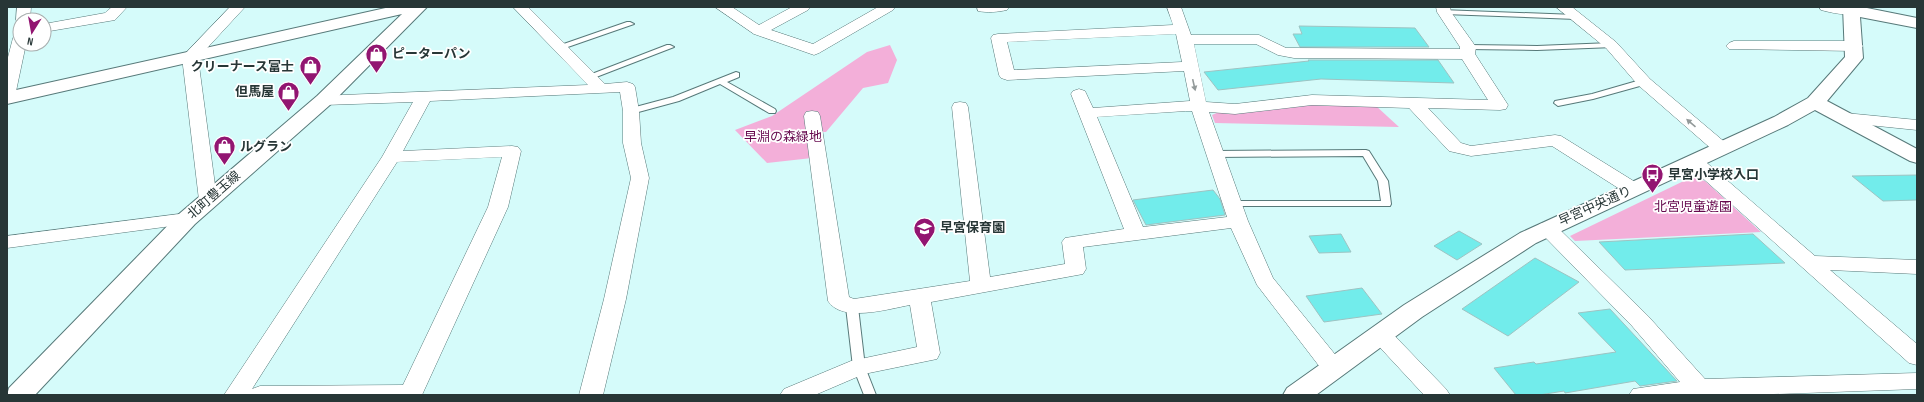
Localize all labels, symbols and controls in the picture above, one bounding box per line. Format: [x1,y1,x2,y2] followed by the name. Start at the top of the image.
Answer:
[12,12,52,52] north arrow
[26,34,34,48] text: N
[364,41,390,74] shop icon: ピーターパン
[392,46,471,62] place label: ピーターパン
[297,54,323,87] shop icon: クリーナース富士
[191,59,294,75] place label: クリーナース富士
[276,79,302,112] shop icon: 但馬屋
[1192,79,1198,91] one-way arrow
[235,84,274,100] place label: 但馬屋
[1687,119,1696,128] one-way arrow
[744,129,822,145] park label: 早淵の森緑地
[211,134,237,167] shop icon: ルグラン
[240,139,292,155] place label: ルグラン
[1639,162,1665,195] bus stop icon: 早宮小学校入口
[1668,167,1759,183] place label: 早宮小学校入口
[184,168,244,222] street label: 北町豊玉線
[1556,183,1634,229] street label: 早宮中央通り
[1654,199,1732,215] park label: 北宮児童遊園
[912,215,938,248] school or university icon: 早宮保育園
[940,220,1005,236] place label: 早宮保育園

